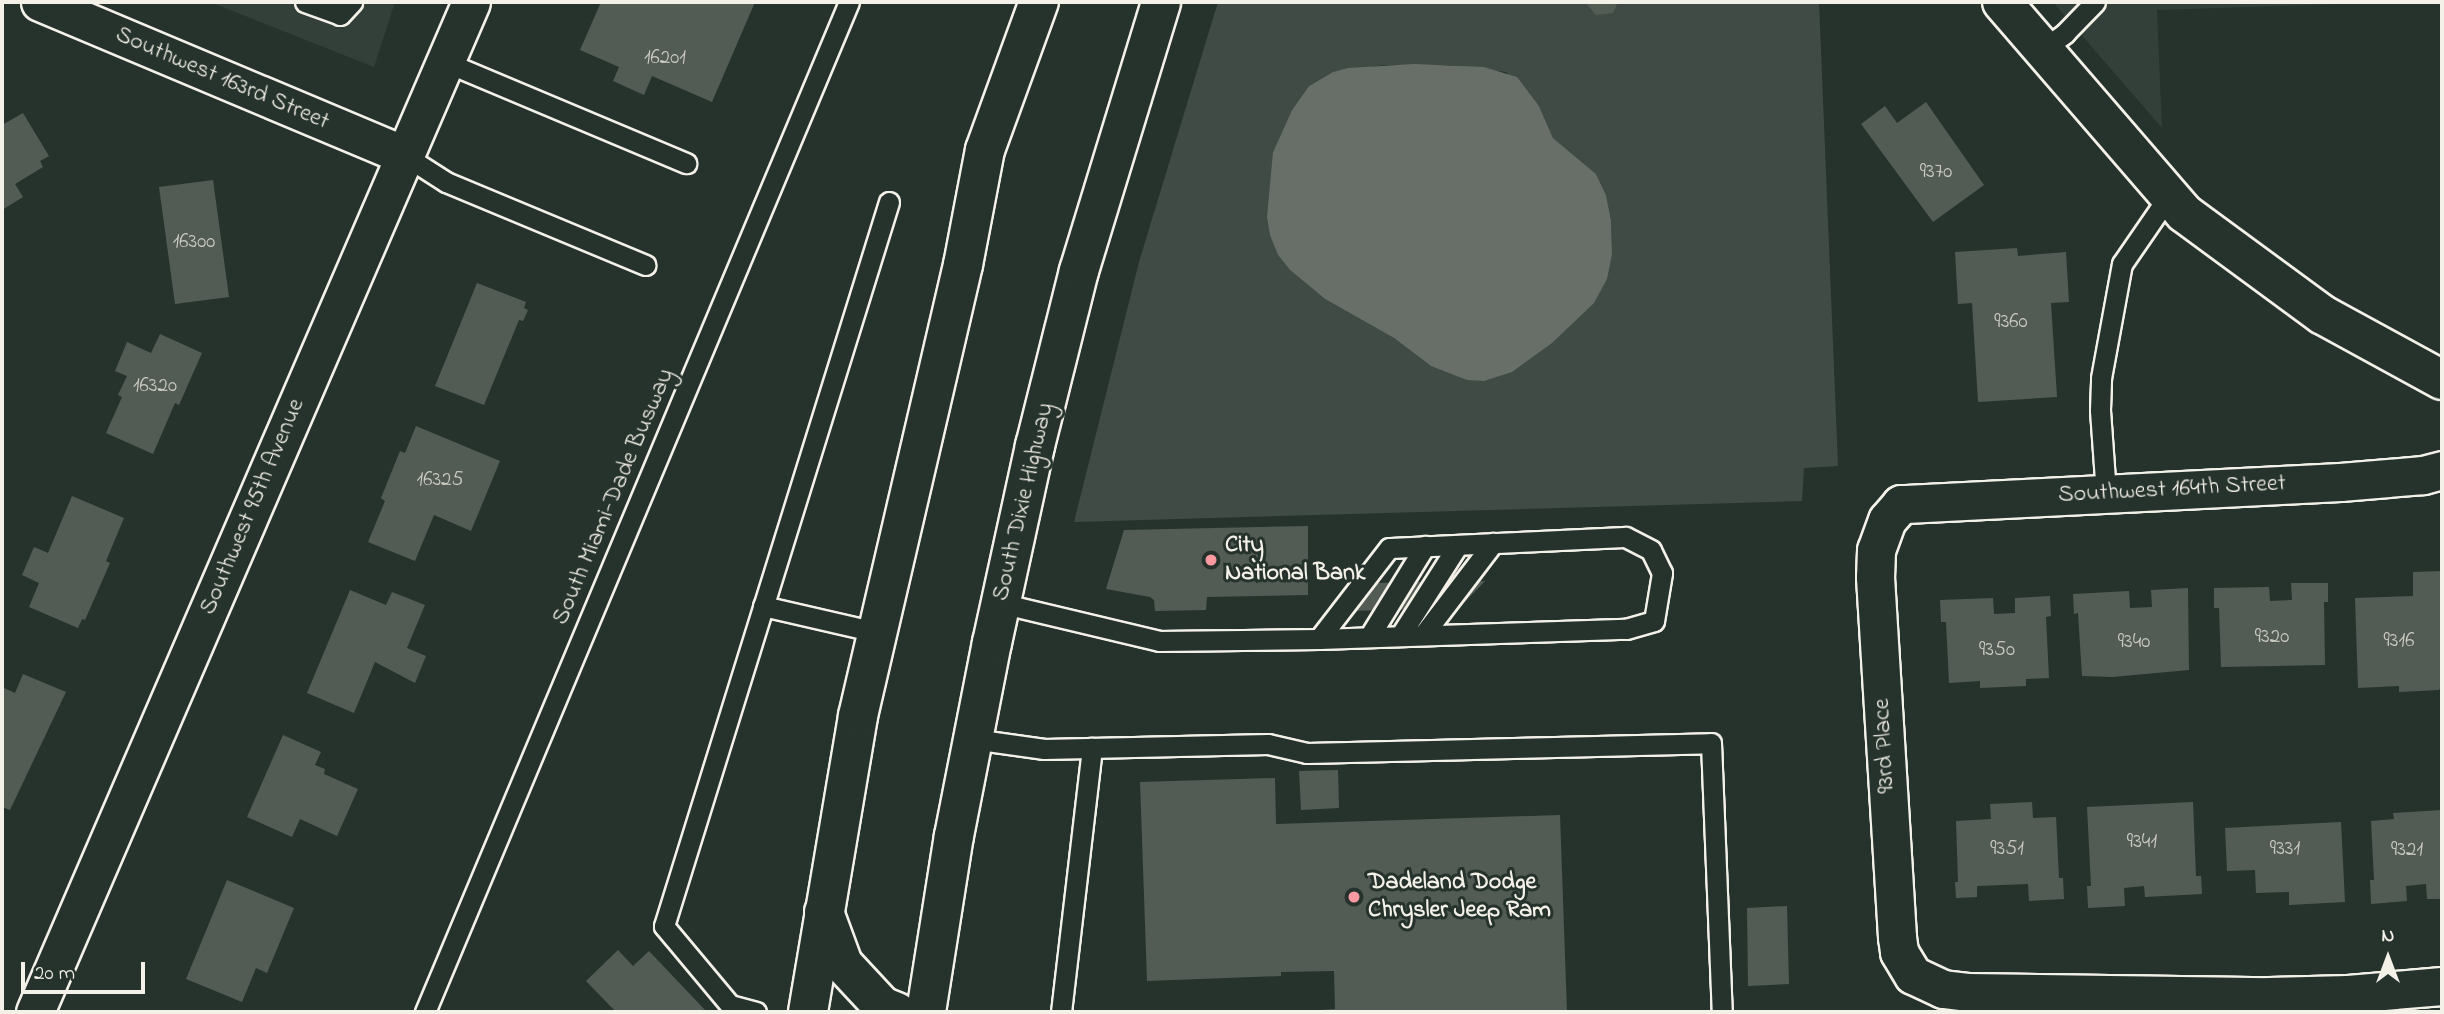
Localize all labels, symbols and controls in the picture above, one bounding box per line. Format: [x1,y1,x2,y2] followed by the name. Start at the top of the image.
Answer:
[111,21,333,137] street label: Southwest 163rd Street
[644,45,686,71] house number: 16201
[1920,159,1952,185] house number: 9370
[173,229,215,255] house number: 16300
[1994,309,2028,335] house number: 9360
[547,364,681,630] street label: South Miami-Dade Busway
[133,373,177,399] house number: 16320
[194,395,312,619] street label: Southwest 95th Avenue
[987,400,1061,604] street label: South Dixie Highway
[416,467,464,493] house number: 16325
[2057,470,2287,510] street label: Southwest 164th Street
[1225,532,1365,588] place label: City National Bank
[1203,552,1219,568] marker: City National Bank
[2255,624,2289,650] house number: 9320
[2384,628,2414,654] house number: 9316
[2118,629,2150,655] house number: 9340
[1979,637,2015,663] house number: 9350
[1868,698,1902,794] street label: 93rd Place
[2127,829,2157,855] house number: 9341
[1990,836,2024,862] house number: 9351
[2270,836,2300,862] house number: 9331
[2391,837,2423,863] house number: 9321
[1368,869,1551,925] place label: Dadeland Dodge Chrysler Jeep Ram
[1346,889,1362,905] marker: Dadeland Dodge Chrysler Jeep Ram
[2353,923,2423,993] north arrow
[2382,923,2394,950] text: N
[24,948,149,992] scale bar
[34,959,75,989] text: 20 m

